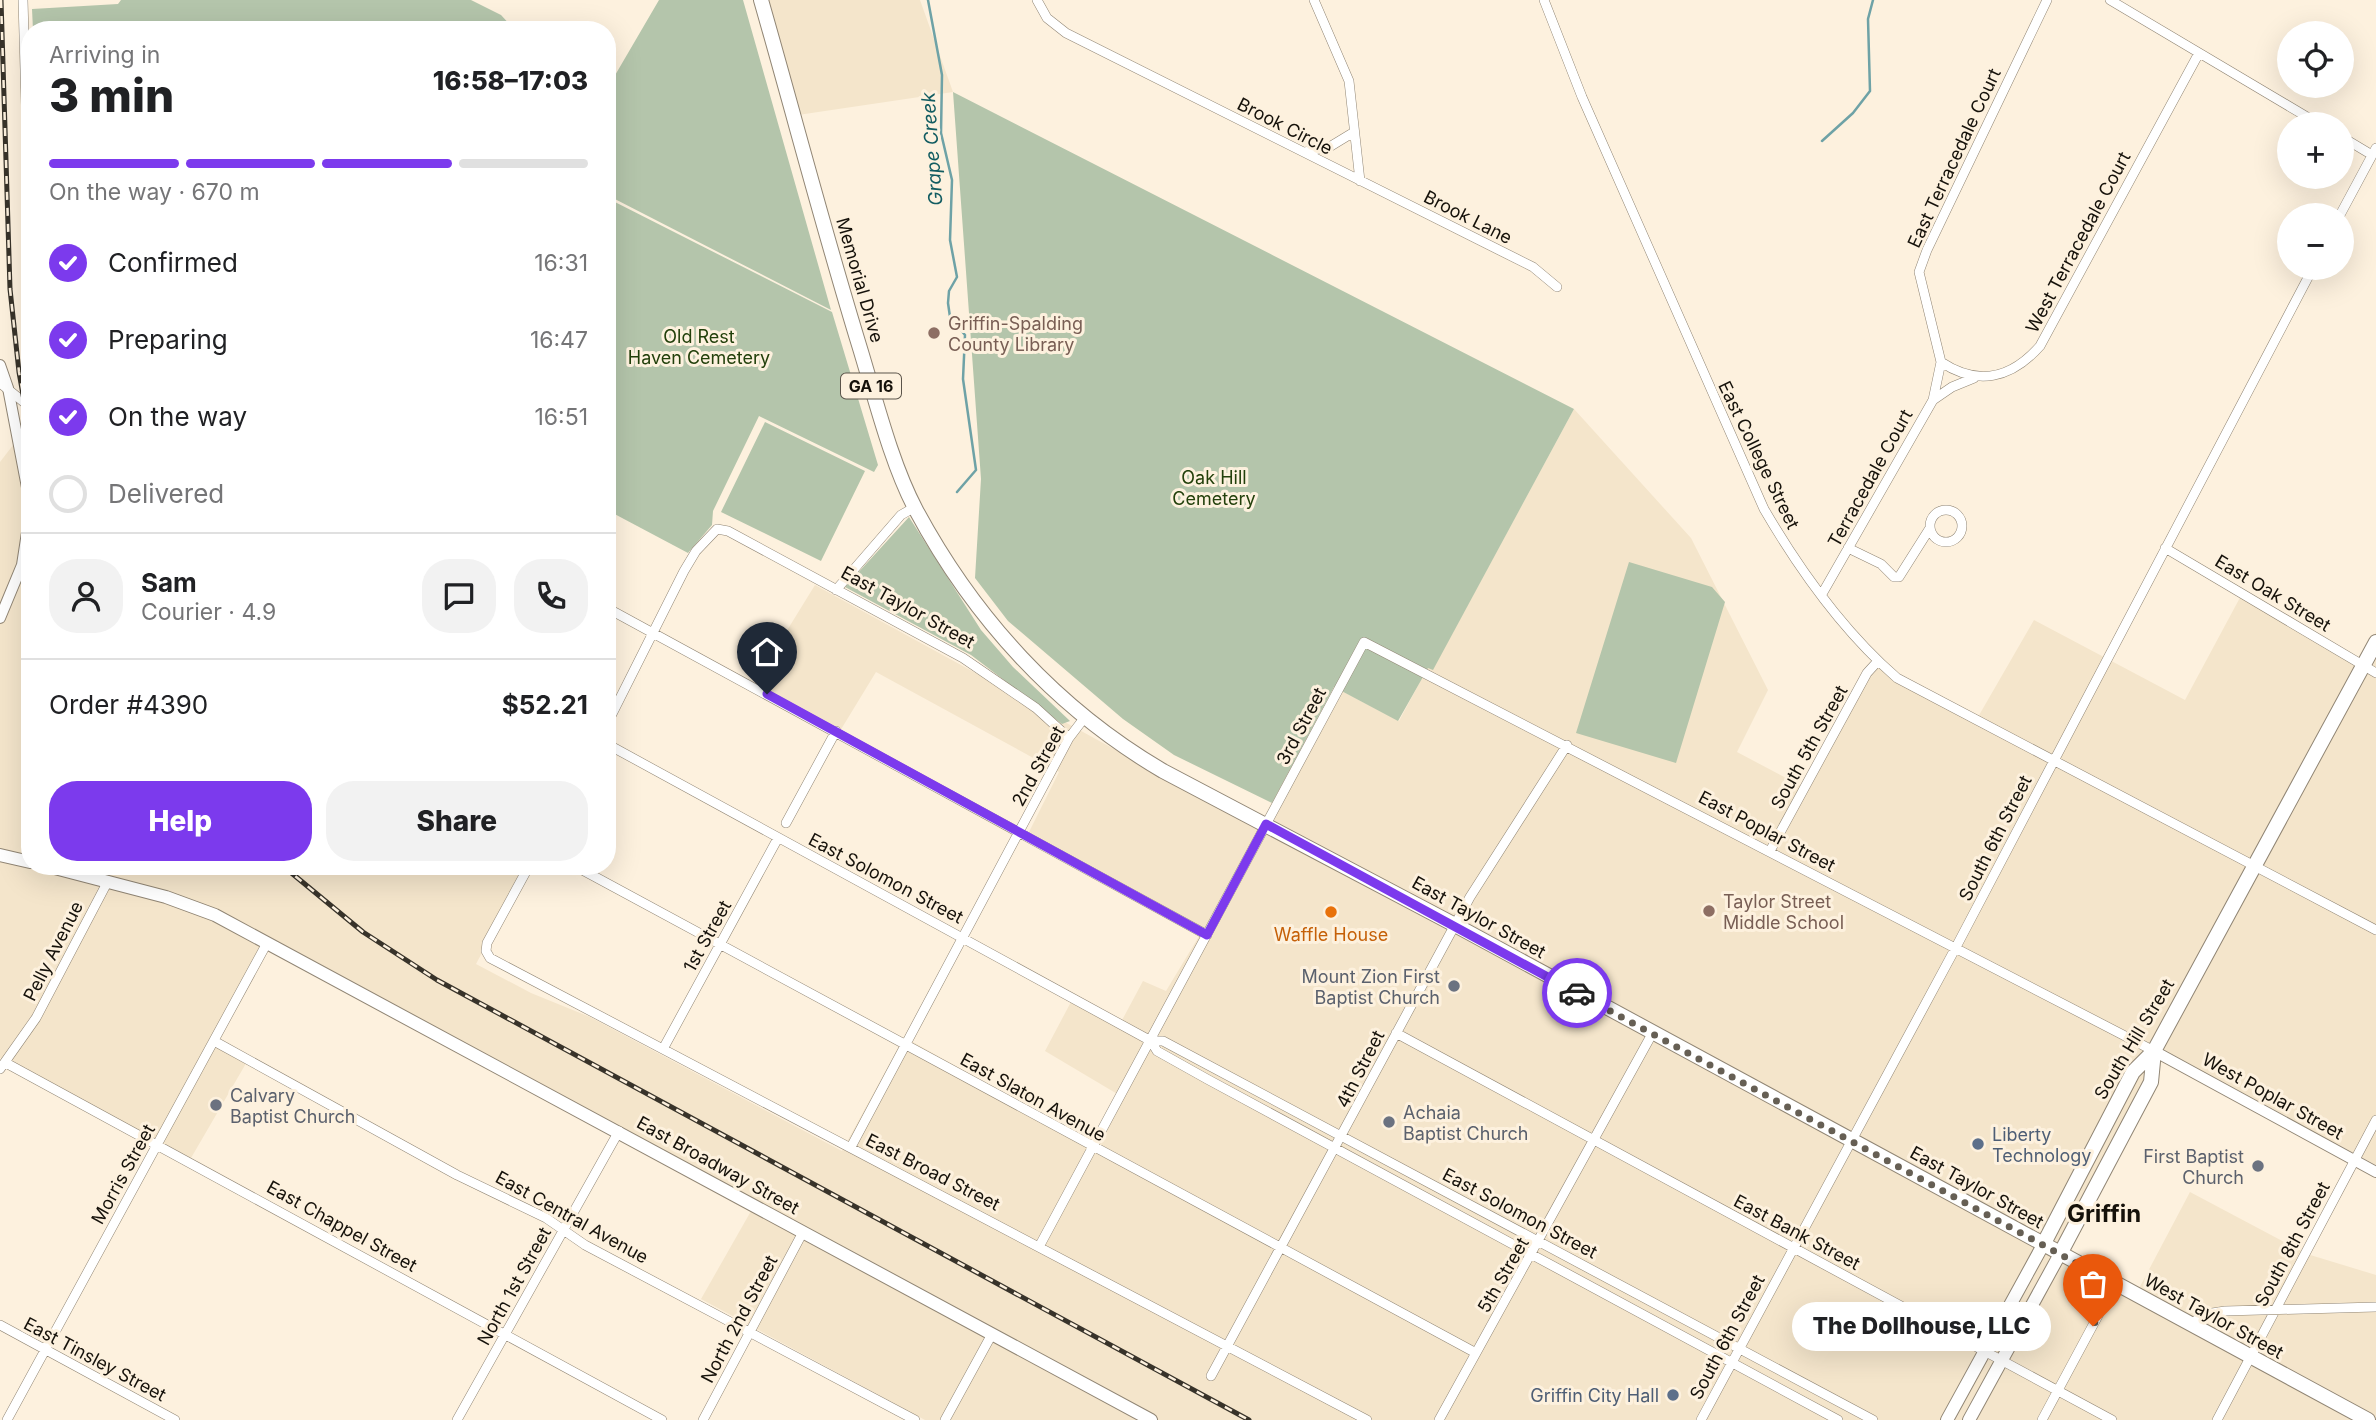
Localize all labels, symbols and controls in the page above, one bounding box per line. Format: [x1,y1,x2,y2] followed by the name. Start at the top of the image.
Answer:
[2277,21,2354,280] map controls
[2277,21,2354,98] button: locate
[49,41,160,69] text: Arriving in
[433,65,588,96] text: 16:58–17:03
[1903,65,2005,251] street label: East Terracedale Court
[49,67,174,123] text: 3 min
[917,91,947,206] water label: Grape Creek
[1234,93,1336,159] street label: Brook Circle
[2277,112,2354,189] button: +
[2021,148,2135,336] street label: West Terracedale Court
[49,178,260,206] text: On the way · 670 m
[1420,186,1516,248] street label: Brook Lane
[2277,203,2354,280] button: −
[832,215,888,345] street label: Memorial Drive
[49,244,87,282] icon: check
[108,247,238,278] text: Confirmed
[534,249,588,277] text: 16:31
[948,313,1083,355] place label: Griffin-Spalding County Library
[49,321,87,359] icon: check
[108,324,228,355] text: Preparing
[926,325,942,341] marker: Griffin-Spalding County Library
[530,326,588,354] text: 16:47
[628,326,770,368] park label: Old Rest Haven Cemetery
[841,374,901,398] road number: GA 16
[1714,378,1804,532] street label: East College Street
[49,398,87,436] icon: check
[108,401,247,432] text: On the way
[534,403,588,431] text: 16:51
[1823,405,1917,550] street label: Terracedale Court
[1172,467,1256,509] park label: Oak Hill Cemetery
[108,478,224,509] text: Delivered
[2211,550,2335,636] street label: East Oak Street
[49,559,123,633] button: person
[422,559,496,633] button: chat
[514,559,588,633] button: phone
[838,562,979,652] street label: East Taylor Street
[141,567,197,598] text: Sam
[141,598,276,626] text: Courier · 4.9
[737,622,797,694] pin
[748,633,786,671] icon: home
[1766,682,1852,812] street label: South 5th Street
[1272,684,1330,768] street label: 3rd Street
[49,689,208,720] text: Order #4390
[502,689,588,720] text: $52.21
[1007,722,1069,810] street label: 2nd Street
[1954,772,2036,904] street label: South 6th Street
[49,781,312,861] button: Help
[326,781,588,861] button: Share
[1695,786,1839,876] street label: East Poplar Street
[805,828,967,928] street label: East Solomon Street
[1409,872,1550,962] street label: East Taylor Street
[1723,891,1844,933] place label: Taylor Street Middle School
[679,896,735,975] street label: 1st Street
[19,898,87,1004] street label: Pelly Avenue
[1701,903,1717,919] marker: Taylor Street Middle School
[1323,904,1339,920] marker: Waffle House
[1274,924,1388,945] place label: Waffle House
[1542,958,1612,1028] courier
[1301,966,1440,1008] place label: Mount Zion First Baptist Church
[1558,974,1596,1012] icon: car
[2090,975,2178,1103] street label: South Hill Street
[1446,978,1462,994] marker: Mount Zion First Baptist Church
[1332,1027,1388,1111] street label: 4th Street
[957,1048,1109,1146] street label: East Slaton Avenue
[2199,1048,2347,1144] street label: West Poplar Street
[230,1085,355,1127] place label: Calvary Baptist Church
[208,1097,224,1113] marker: Calvary Baptist Church
[1403,1102,1528,1144] place label: Achaia Baptist Church
[633,1112,803,1218] street label: East Broadway Street
[1381,1114,1397,1130] marker: Achaia Baptist Church
[87,1120,159,1228] street label: Morris Street
[1992,1124,2091,1166] place label: Liberty Technology
[862,1129,1004,1215] street label: East Broad Street
[1970,1136,1986,1152] marker: Liberty Technology
[1907,1142,2048,1232] street label: East Taylor Street
[2143,1146,2244,1188] place label: First Baptist Church
[2250,1158,2266,1174] marker: First Baptist Church
[1439,1163,1601,1263] street label: East Solomon Street
[492,1166,652,1268] street label: East Central Avenue
[263,1176,421,1276] street label: East Chappel Street
[2250,1178,2334,1310] street label: South 8th Street
[1730,1190,1864,1274] street label: East Bank Street
[2067,1199,2141,1228] district label: Griffin
[473,1223,555,1349] street label: North 1st Street
[1473,1234,1533,1316] street label: 5th Street
[697,1252,782,1386] street label: North 2nd Street
[2063,1254,2123,1326] pin
[2074,1265,2112,1303] icon: bag
[2141,1269,2287,1363] street label: West Taylor Street
[1685,1271,1769,1403] street label: South 6th Street
[1792,1302,2051,1350] callout: The Dollhouse, LLC
[1813,1312,2030,1340] text: The Dollhouse, LLC
[20,1313,170,1405] street label: East Tinsley Street
[1530,1385,1659,1406] place label: Griffin City Hall
[1665,1387,1681,1403] marker: Griffin City Hall

